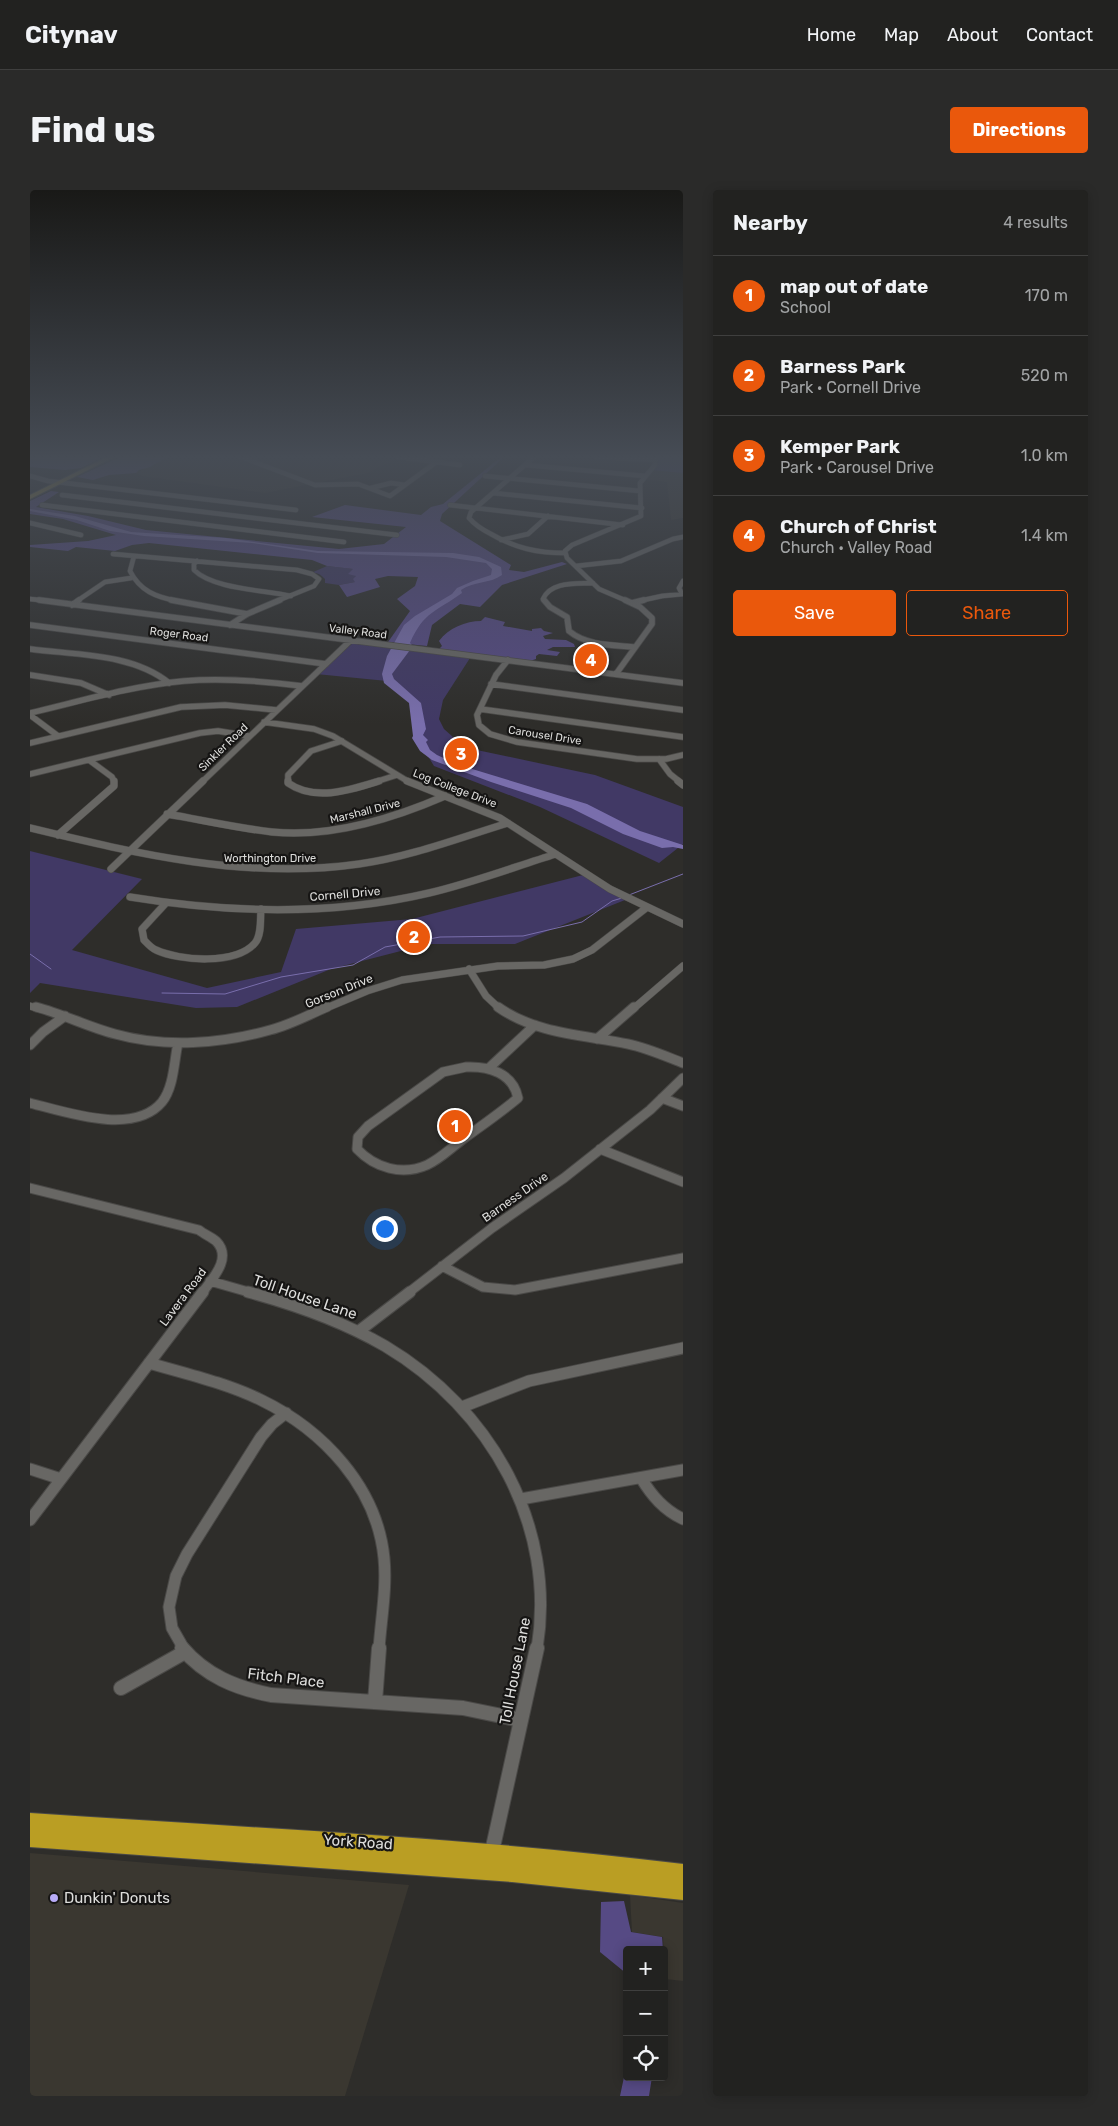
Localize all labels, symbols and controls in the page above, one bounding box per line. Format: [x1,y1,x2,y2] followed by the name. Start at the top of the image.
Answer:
[25,21,118,49] text: Citynav
[807,24,856,46] text: Home
[884,24,919,46] text: Map
[947,24,998,46] text: About
[1026,24,1093,46] text: Contact
[950,107,1088,153] button: Directions
[30,109,155,151] text: Find us
[733,210,808,235] text: Nearby
[1003,213,1068,232] text: 4 results
[780,275,928,298] text: map out of date
[745,286,753,305] text: 1
[1025,286,1068,305] text: 170 m
[780,298,831,317] text: School
[780,355,905,378] text: Barness Park
[744,366,754,385] text: 2
[1021,366,1068,385] text: 520 m
[780,378,921,397] text: Park · Cornell Drive
[780,435,900,458] text: Kemper Park
[744,446,754,465] text: 3
[1021,446,1068,465] text: 1.0 km
[780,458,934,477] text: Park · Carousel Drive
[780,515,937,538] text: Church of Christ
[744,526,754,545] text: 4
[1021,526,1068,545] text: 1.4 km
[780,538,932,557] text: Church · Valley Road
[733,590,896,636] button: Save
[906,590,1068,636] button: Share
[328,621,388,642] street label: Valley Road
[149,624,209,645] street label: Roger Road
[575,641,607,679] pin: 4
[196,721,251,774] street label: Sinkler Road
[507,723,582,748] street label: Carousel Drive
[445,735,477,773] pin: 3
[411,767,499,810] street label: Log College Drive
[329,796,402,826] street label: Marshall Drive
[224,852,316,865] street label: Worthington Drive
[309,884,381,904] street label: Cornell Drive
[398,918,430,956] pin: 2
[303,971,375,1011] street label: Gorson Drive
[439,1107,471,1145] pin: 1
[479,1169,551,1225] street label: Barness Drive
[372,1216,398,1242] your location
[157,1265,209,1329] street label: Lavera Road
[250,1271,360,1323] street label: Toll House Lane
[496,1616,534,1726] street label: Toll House Lane
[246,1664,326,1692] street label: Fitch Place
[323,1831,393,1853] street label: York Road
[64,1889,170,1907] place label: Dunkin' Donuts
[48,1892,60,1904] marker: Dunkin' Donuts
[623,1946,668,2081] map controls
[623,1946,668,1991] button: +
[623,1991,668,2036] button: −
[623,2036,668,2081] button: locate

